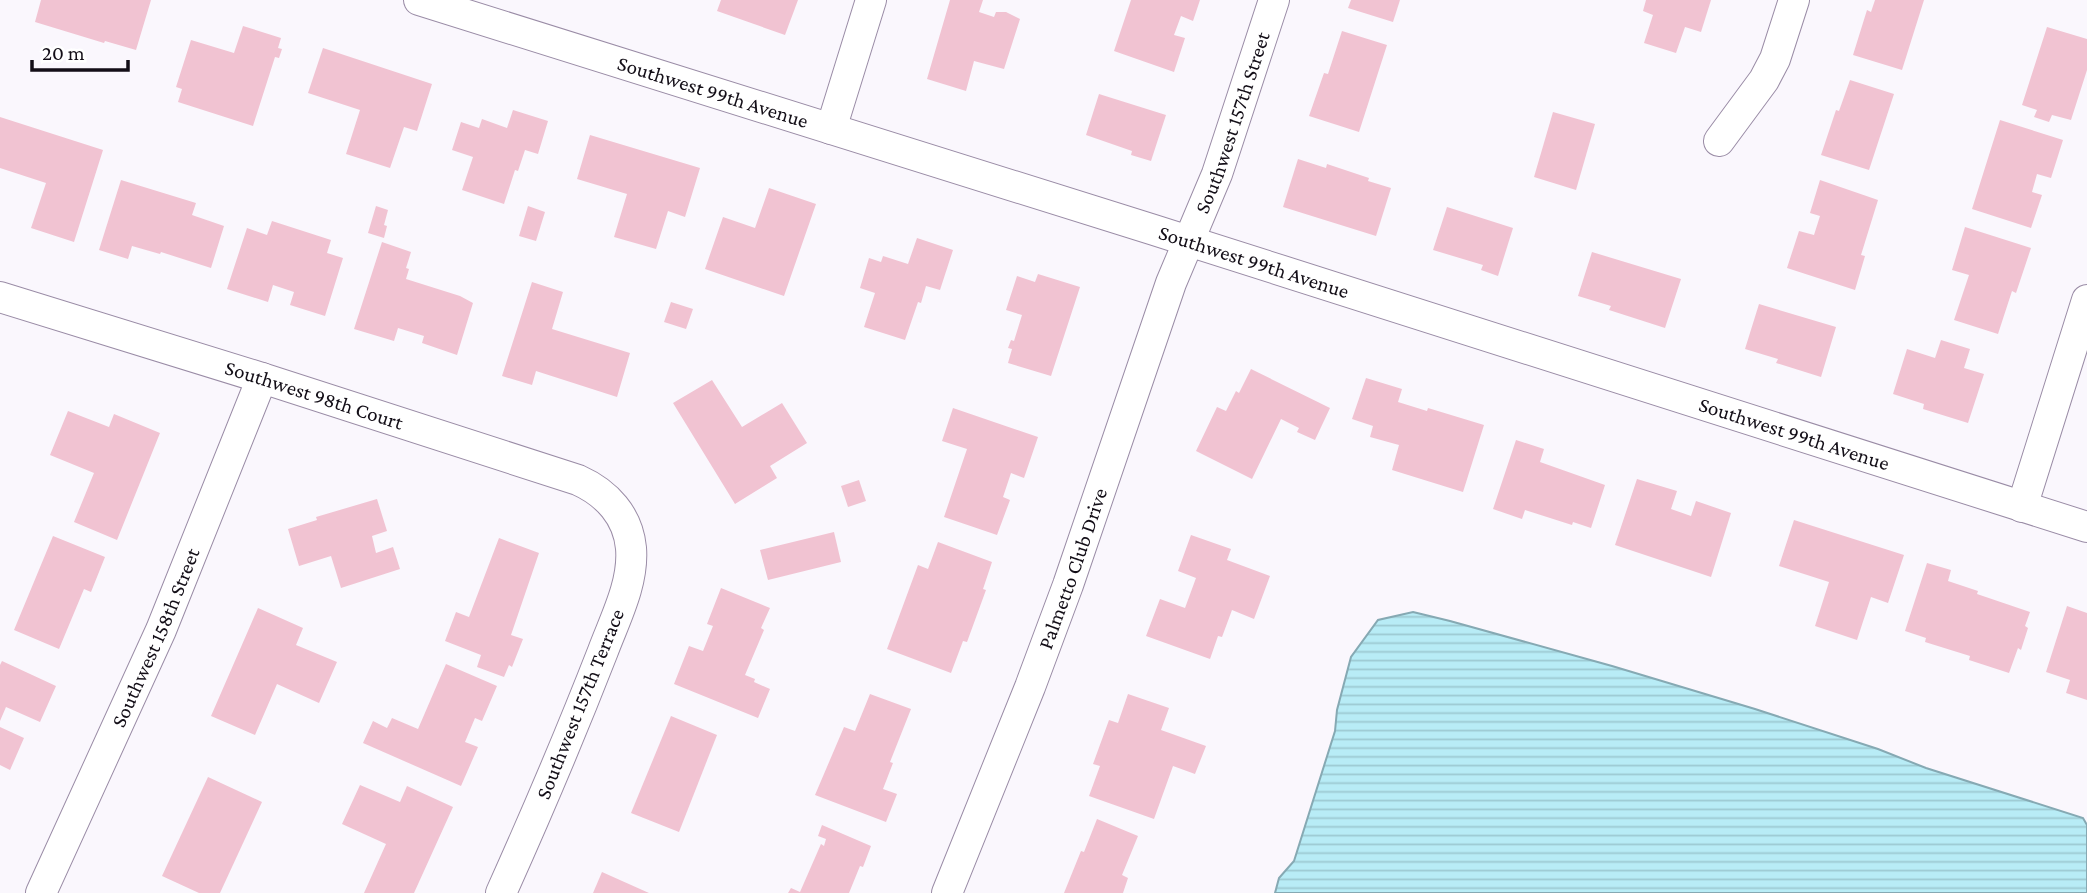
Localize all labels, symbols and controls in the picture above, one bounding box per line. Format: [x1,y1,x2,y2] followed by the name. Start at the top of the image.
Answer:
[32,28,128,72] scale bar
[1190,28,1275,217] street label: Southwest 157th Street
[42,41,85,65] text: 20 m
[615,51,811,133] street label: Southwest 99th Avenue
[1156,220,1352,303] street label: Southwest 99th Avenue
[222,355,407,435] street label: Southwest 98th Court
[1696,392,1892,475] street label: Southwest 99th Avenue
[1033,485,1112,653] street label: Palmetto Club Drive
[106,544,205,731] street label: Southwest 158th Street
[531,605,629,803] street label: Southwest 157th Terrace

